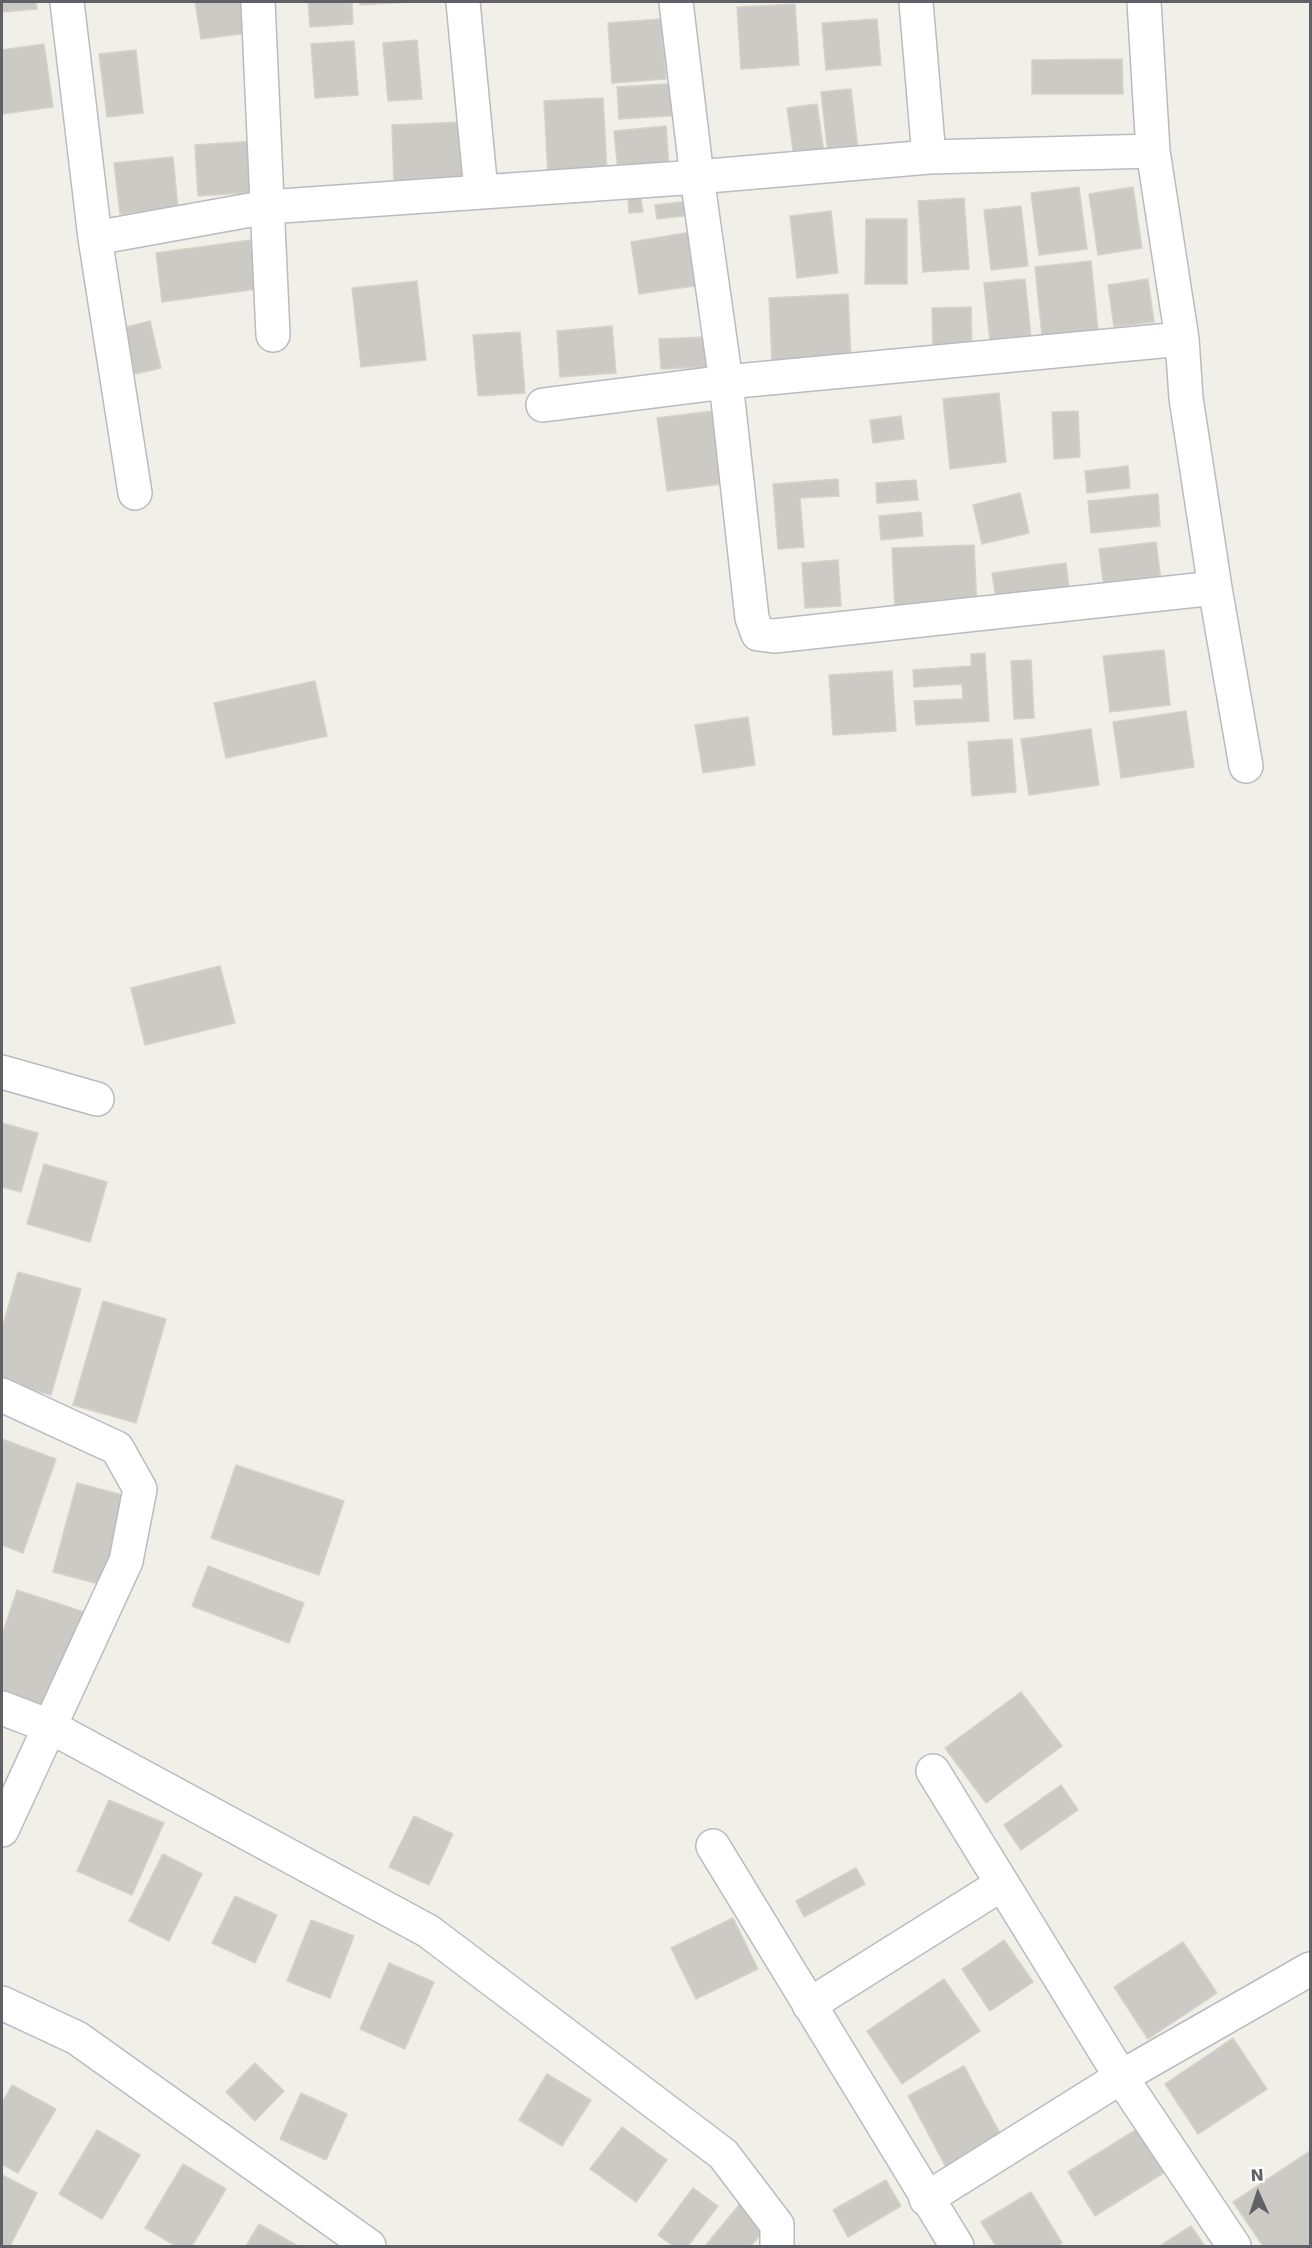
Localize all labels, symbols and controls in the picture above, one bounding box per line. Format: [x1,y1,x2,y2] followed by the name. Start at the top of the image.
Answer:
[1228,2164,1288,2224] north arrow
[1250,2166,1264,2185] text: N

